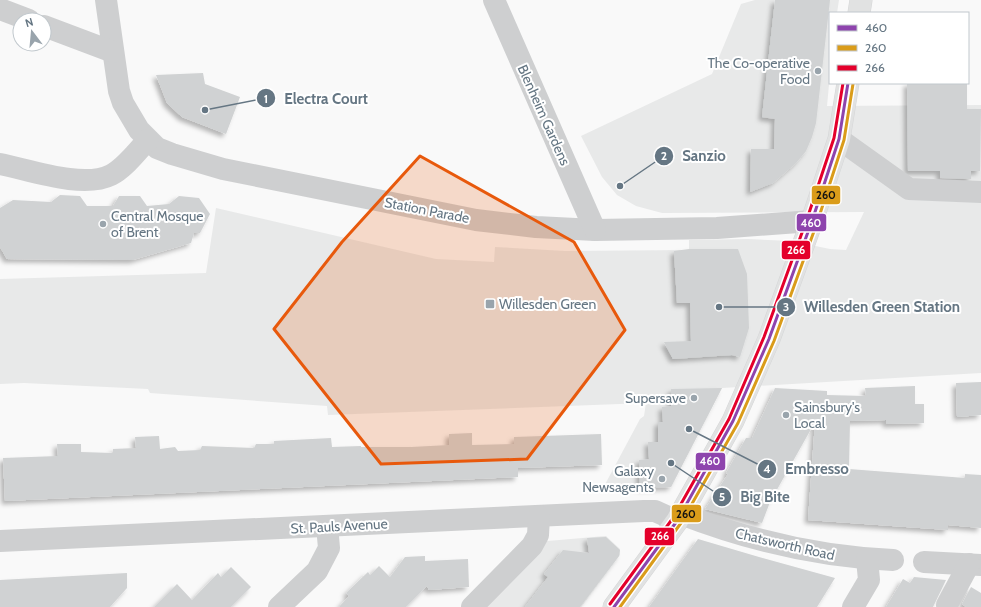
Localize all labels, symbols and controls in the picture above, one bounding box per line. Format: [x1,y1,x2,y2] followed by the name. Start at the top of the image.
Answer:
[12,12,52,52] north arrow
[829,12,969,84] legend
[24,15,35,30] text: N
[865,20,887,35] text: 460
[865,40,886,55] text: 260
[707,54,810,88] place label: The Co-operative Food
[865,60,885,75] text: 266
[514,62,574,168] street label: Blenheim Gardens
[813,66,823,76] marker: The Co-operative Food
[256,85,376,112] callout: Electra Court
[284,90,368,108] text: Electra Court
[264,91,268,106] text: 1
[654,142,733,169] callout: Sanzio
[682,147,726,165] text: Sanzio
[661,148,667,163] text: 2
[811,185,841,205] line badge: 260
[816,188,836,202] text: 260
[383,193,471,227] street label: Station Parade
[111,207,204,241] place label: Central Mosque of Brent
[796,213,827,232] line badge: 460
[801,216,822,230] text: 460
[98,219,108,229] marker: Central Mosque of Brent
[781,240,811,260] line badge: 266
[787,243,805,257] text: 266
[776,293,968,320] callout: Willesden Green Station
[499,295,596,313] place label: Willesden Green
[484,298,496,310] marker: Willesden Green
[804,298,960,316] text: Willesden Green Station
[783,299,789,314] text: 3
[625,389,686,407] place label: Supersave
[689,393,699,403] marker: Supersave
[794,398,860,432] place label: Sainsbury's Local
[781,410,791,420] marker: Sainsbury's Local
[695,452,726,471] line badge: 460
[700,454,721,468] text: 460
[757,456,857,483] callout: Embresso
[785,460,849,478] text: Embresso
[763,461,771,476] text: 4
[582,462,654,496] place label: Galaxy Newsagents
[657,474,667,484] marker: Galaxy Newsagents
[712,483,797,510] callout: Big Bite
[740,488,790,506] text: Big Bite
[719,489,725,504] text: 5
[671,504,702,523] line badge: 260
[676,507,696,521] text: 260
[290,514,388,538] street label: St. Pauls Avenue
[734,524,836,564] street label: Chatsworth Road
[644,527,675,546] line badge: 266
[651,529,669,543] text: 266

